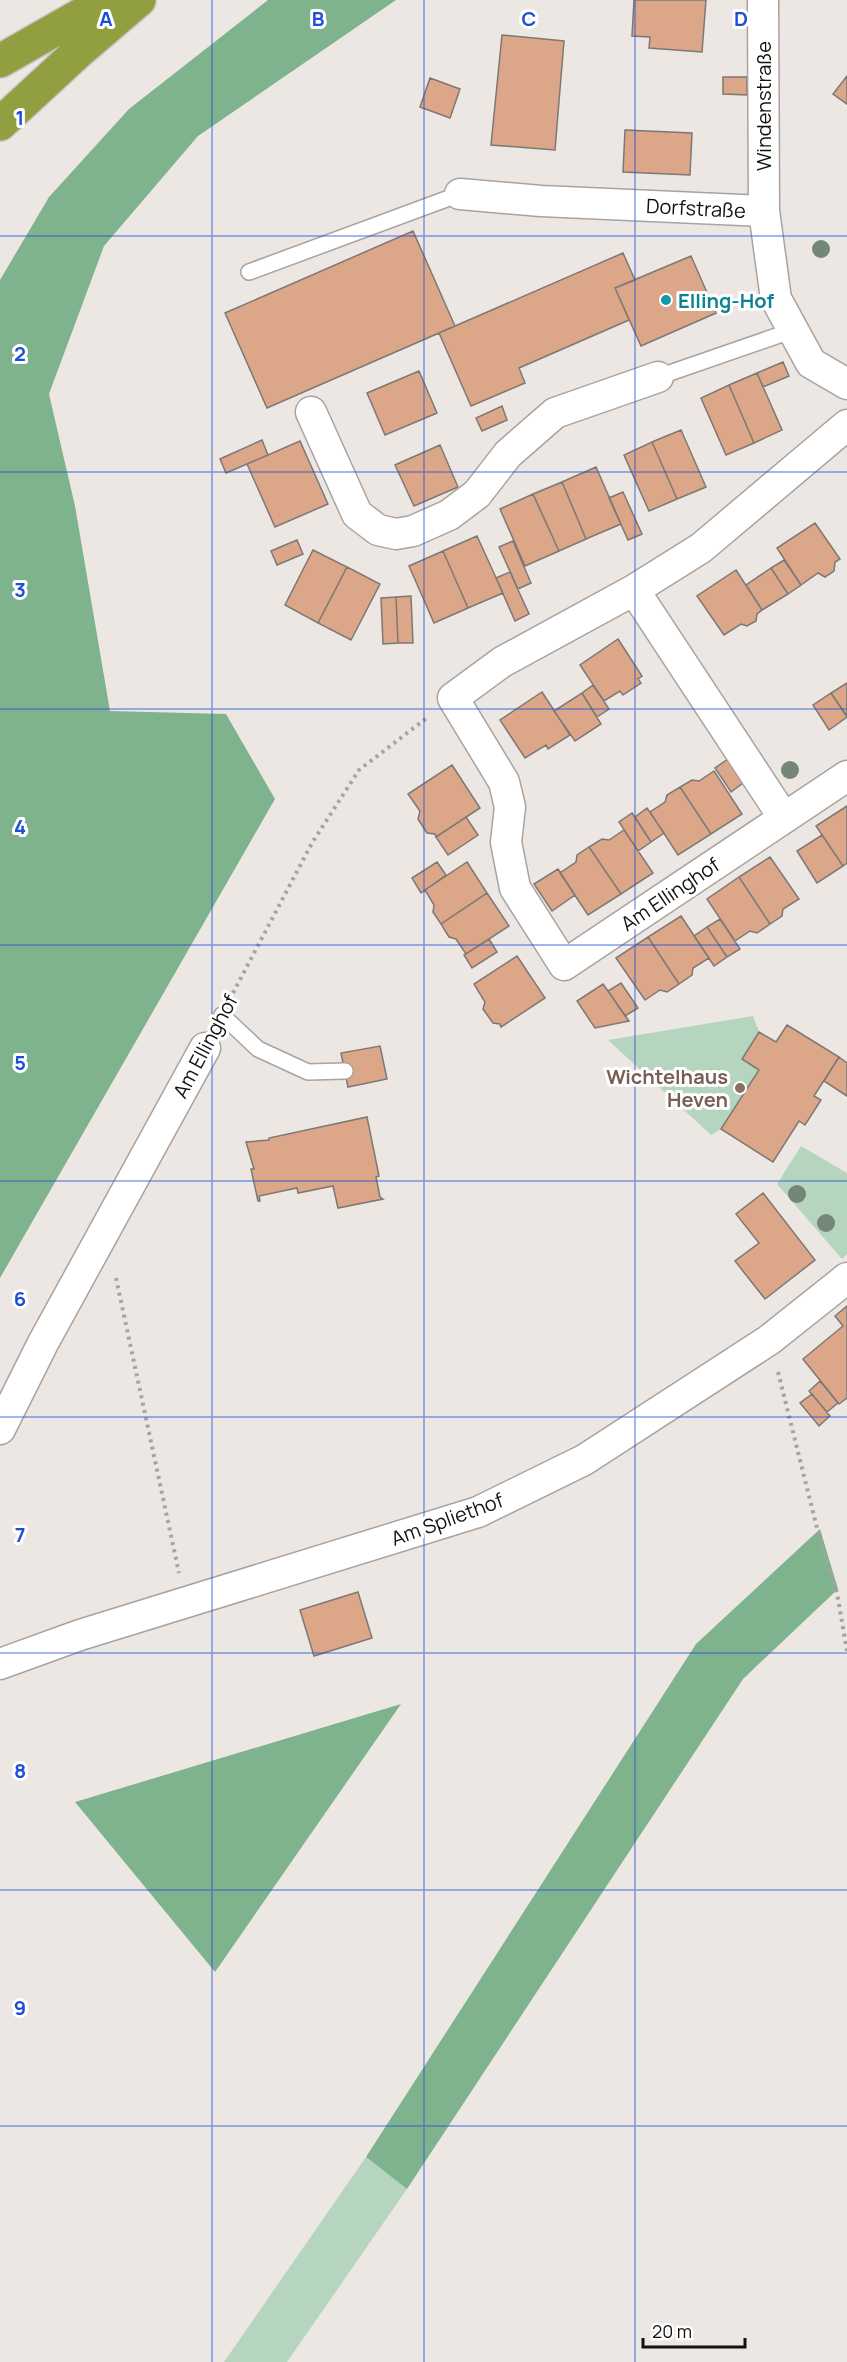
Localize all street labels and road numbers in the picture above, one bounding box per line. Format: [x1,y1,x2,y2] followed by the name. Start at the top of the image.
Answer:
[750,41,777,171] street label: Windenstraße
[646,192,746,224] street label: Dorfstraße
[615,851,725,937] street label: Am Ellinghof
[166,990,244,1102] street label: Am Ellinghof
[387,1486,507,1552] street label: Am Spliethof

